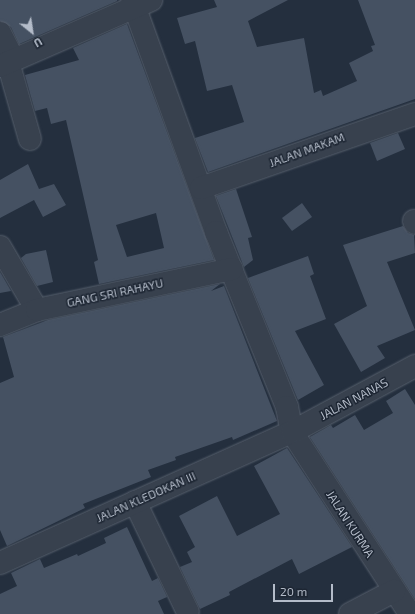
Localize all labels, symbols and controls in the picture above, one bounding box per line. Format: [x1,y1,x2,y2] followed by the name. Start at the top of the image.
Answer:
[12,12,52,52] north arrow
[32,35,45,50] text: U
[267,130,347,170] street label: JALAN MAKAM
[65,276,165,310] street label: GANG SRI RAHAYU
[318,375,390,423] street label: JALAN NANAS
[94,469,198,525] street label: JALAN KLEDOKAN III
[323,488,377,560] street label: JALAN KURMA
[275,576,335,602] scale bar
[280,584,307,598] text: 20 m

